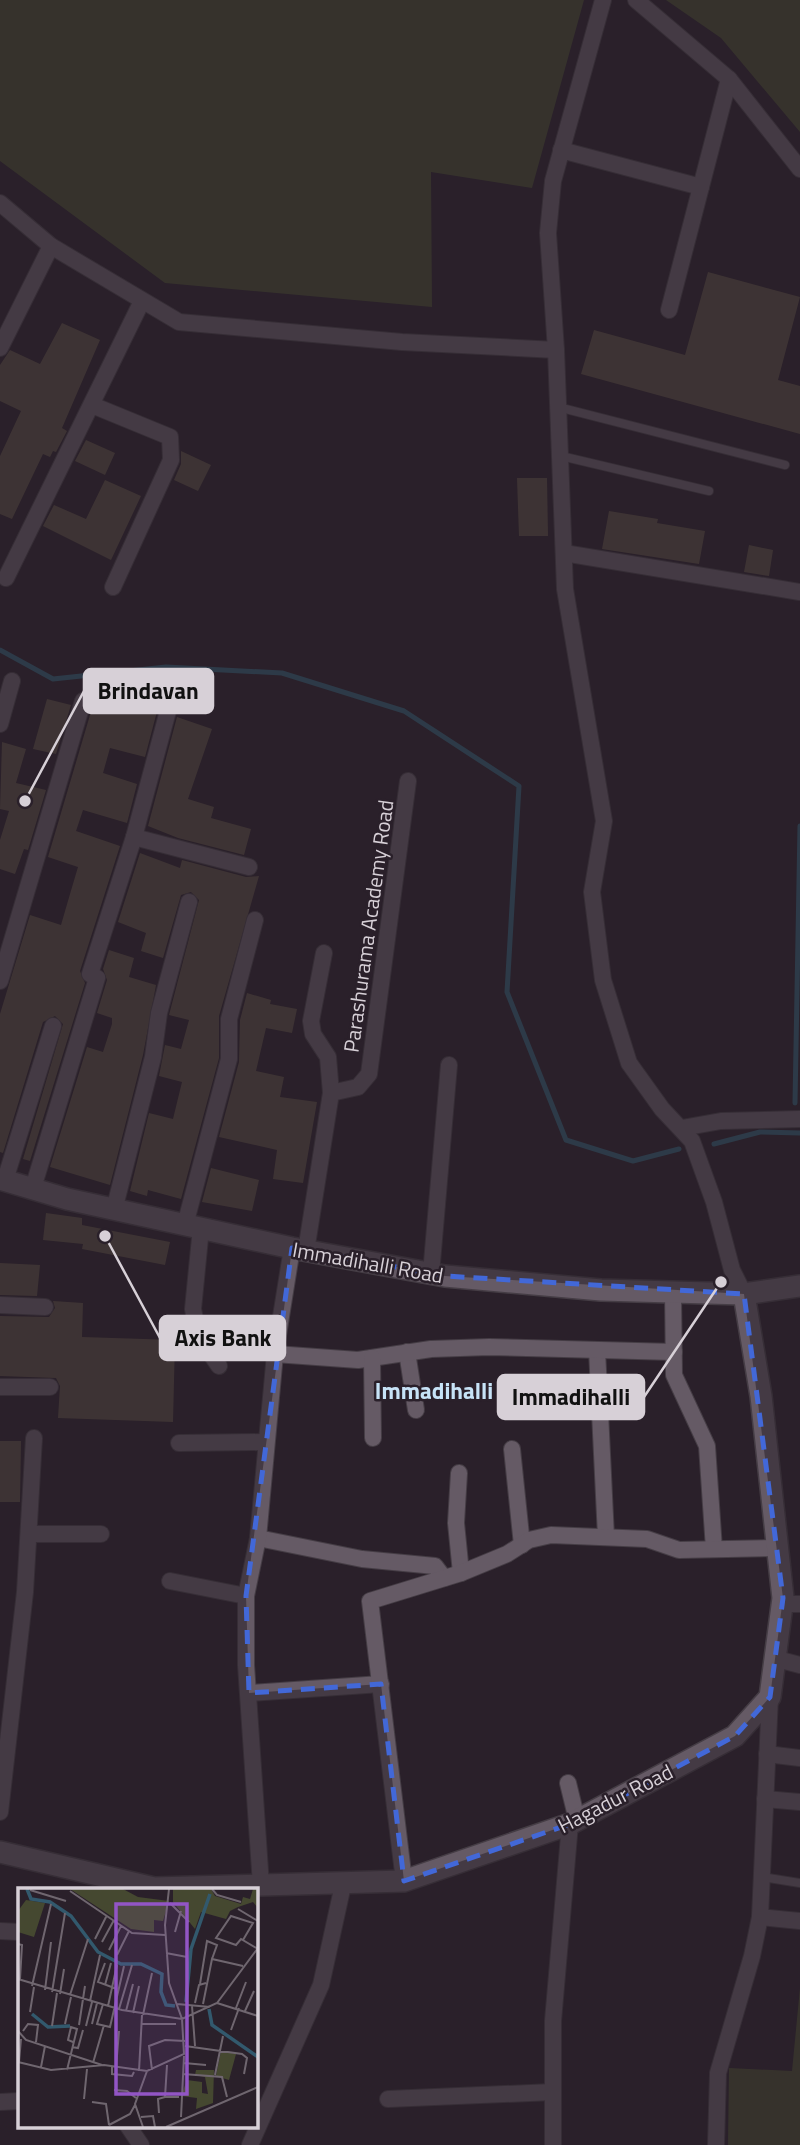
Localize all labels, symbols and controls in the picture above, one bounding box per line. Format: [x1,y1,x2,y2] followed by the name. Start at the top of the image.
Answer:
[84,669,213,713] callout: Brindavan
[97,673,199,708] text: Brindavan
[334,798,402,1054] street label: Parashurama Academy Road
[290,1233,446,1291] street label: Immadihalli Road
[160,1316,285,1360] callout: Axis Bank
[175,1320,272,1355] text: Axis Bank
[375,1373,493,1408] district label: Immadihalli
[498,1375,644,1419] callout: Immadihalli
[512,1379,630,1414] text: Immadihalli
[552,1755,678,1841] street label: Hagadur Road
[18,1888,257,2128] inset map

